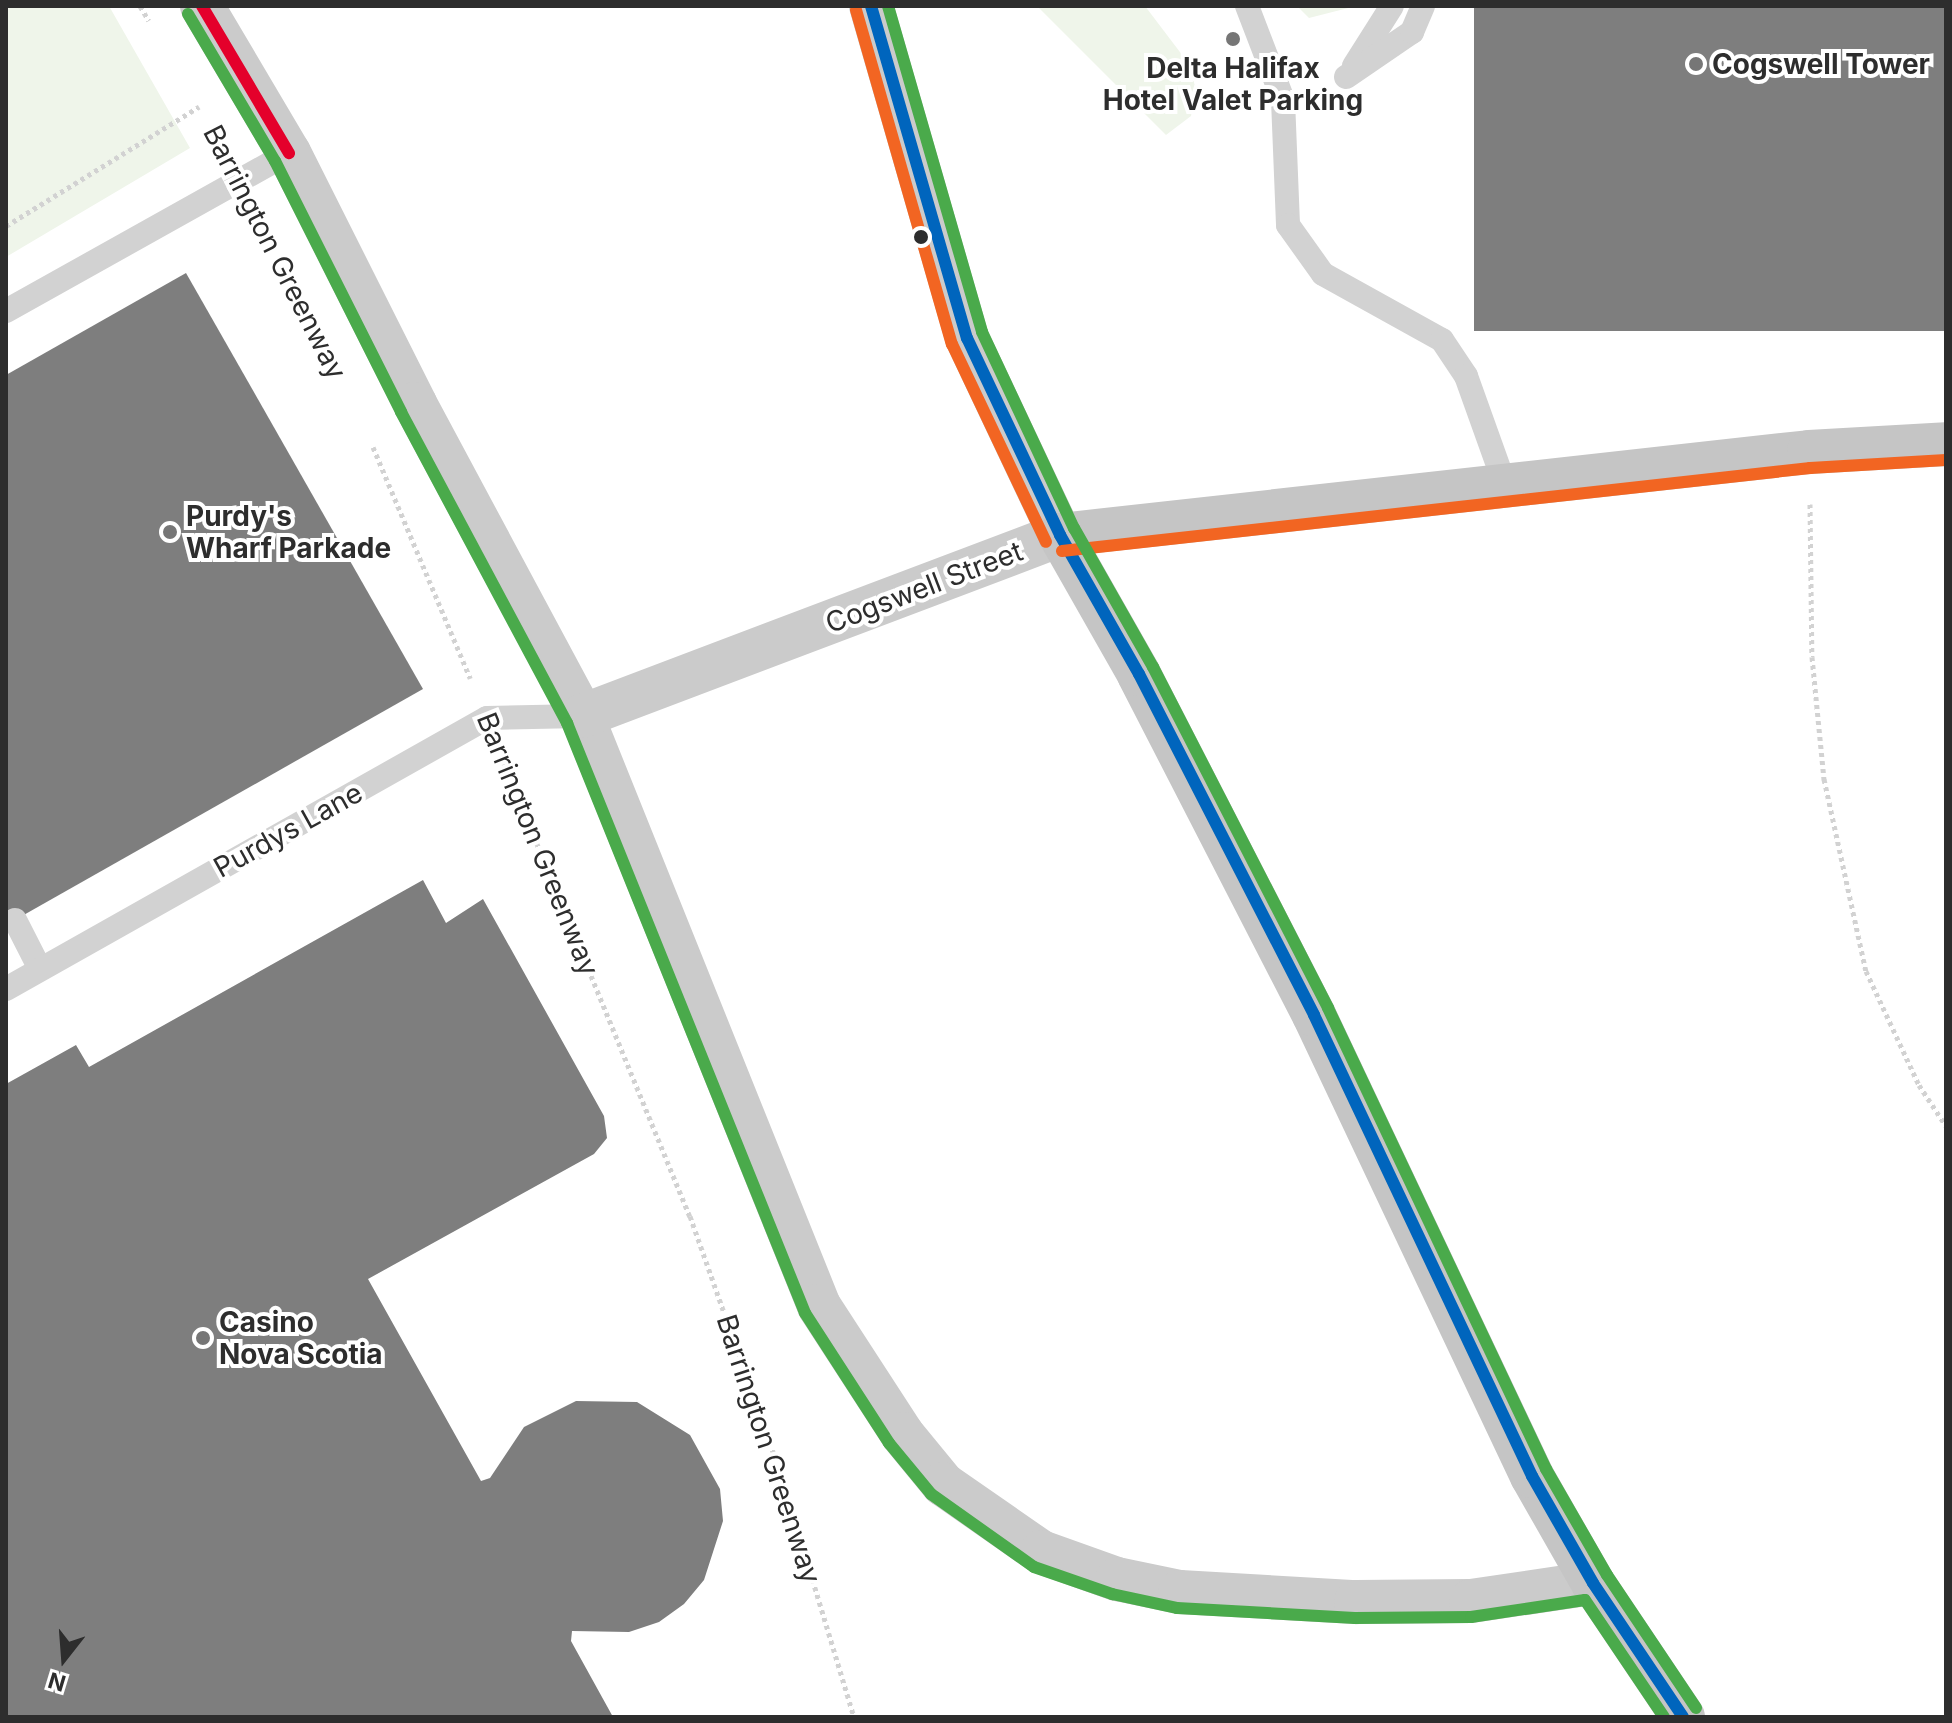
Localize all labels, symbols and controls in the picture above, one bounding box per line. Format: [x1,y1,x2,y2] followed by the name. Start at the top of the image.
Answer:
[1224,30,1242,48] marker: Delta Halifax Hotel Valet Parking
[1712,47,1930,81] place label: Cogswell Tower
[1103,51,1363,117] place label: Delta Halifax Hotel Valet Parking
[1687,55,1705,73] marker: Cogswell Tower
[196,119,354,385] street label: Barrington Greenway
[913,229,929,245] unlabelled marker
[186,499,391,565] place label: Purdy's Wharf Parkade
[161,523,179,541] marker: Purdy's Wharf Parkade
[821,534,1027,640] street label: Cogswell Street
[470,708,606,980] street label: Barrington Greenway
[208,775,368,885] street label: Purdys Lane
[219,1305,382,1371] place label: Casino Nova Scotia
[710,1310,828,1588] street label: Barrington Greenway
[194,1329,212,1347] marker: Casino Nova Scotia
[24,1619,104,1699] north arrow
[45,1667,69,1697] text: N

